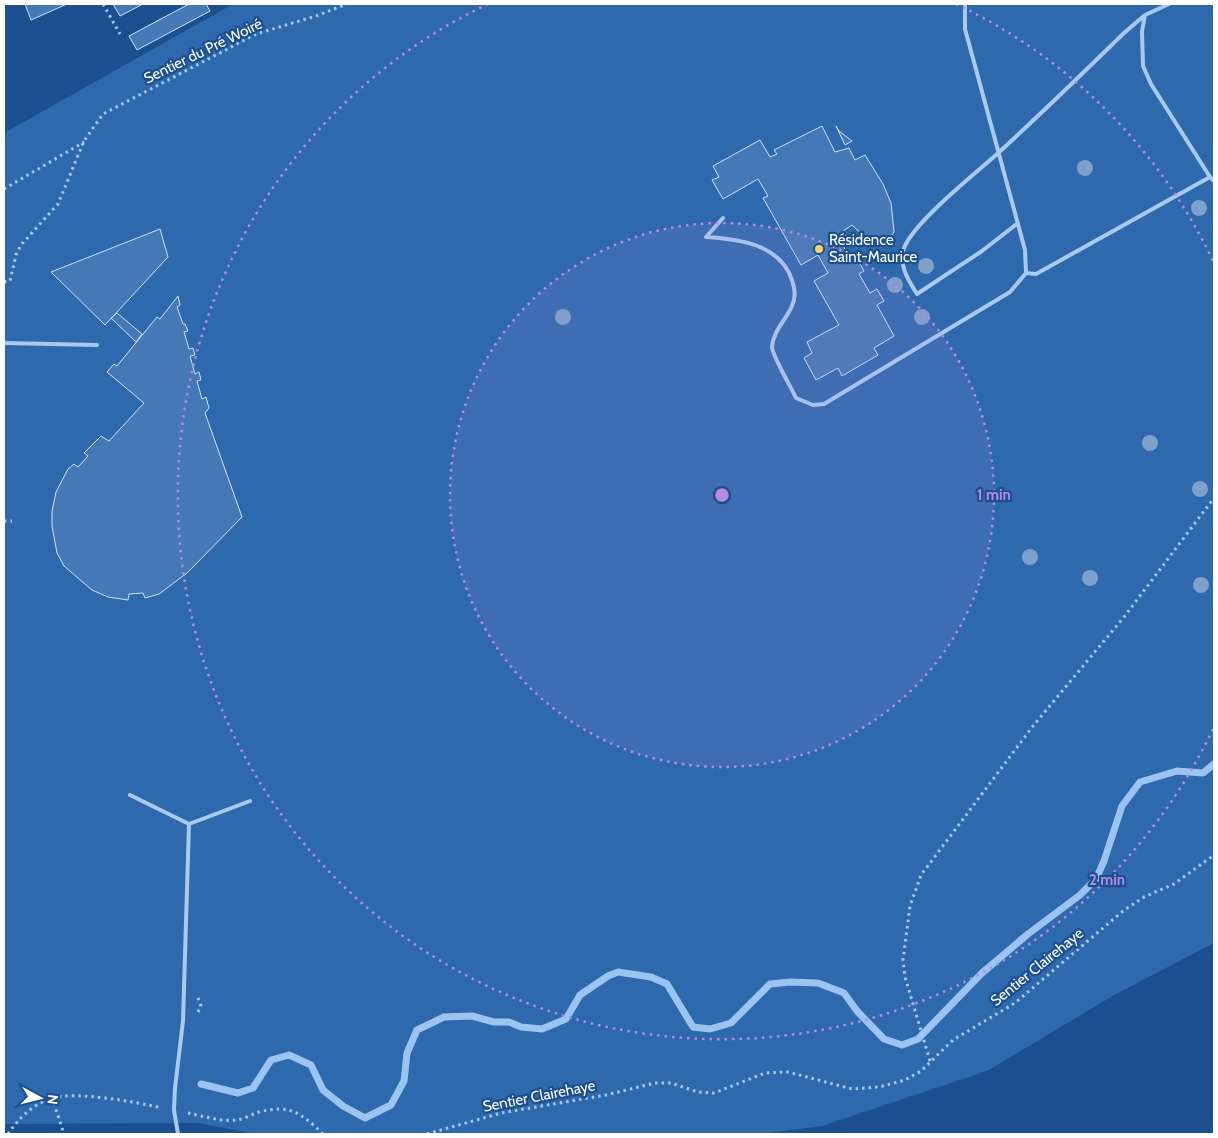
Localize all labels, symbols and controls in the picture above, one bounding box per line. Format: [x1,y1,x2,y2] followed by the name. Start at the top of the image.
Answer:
[141,14,265,88] street label: Sentier du Pré Woiré
[829,231,918,266] place label: Résidence Saint-Maurice
[813,243,825,255] marker: Résidence Saint-Maurice
[713,486,731,504] centre of rings
[977,486,1011,504] text: 1 min
[1089,871,1125,889] text: 2 min
[987,924,1087,1010] street label: Sentier Clairehaye
[15,1073,65,1123] north arrow
[481,1076,597,1116] street label: Sentier Clairehaye
[43,1094,62,1106] text: N

